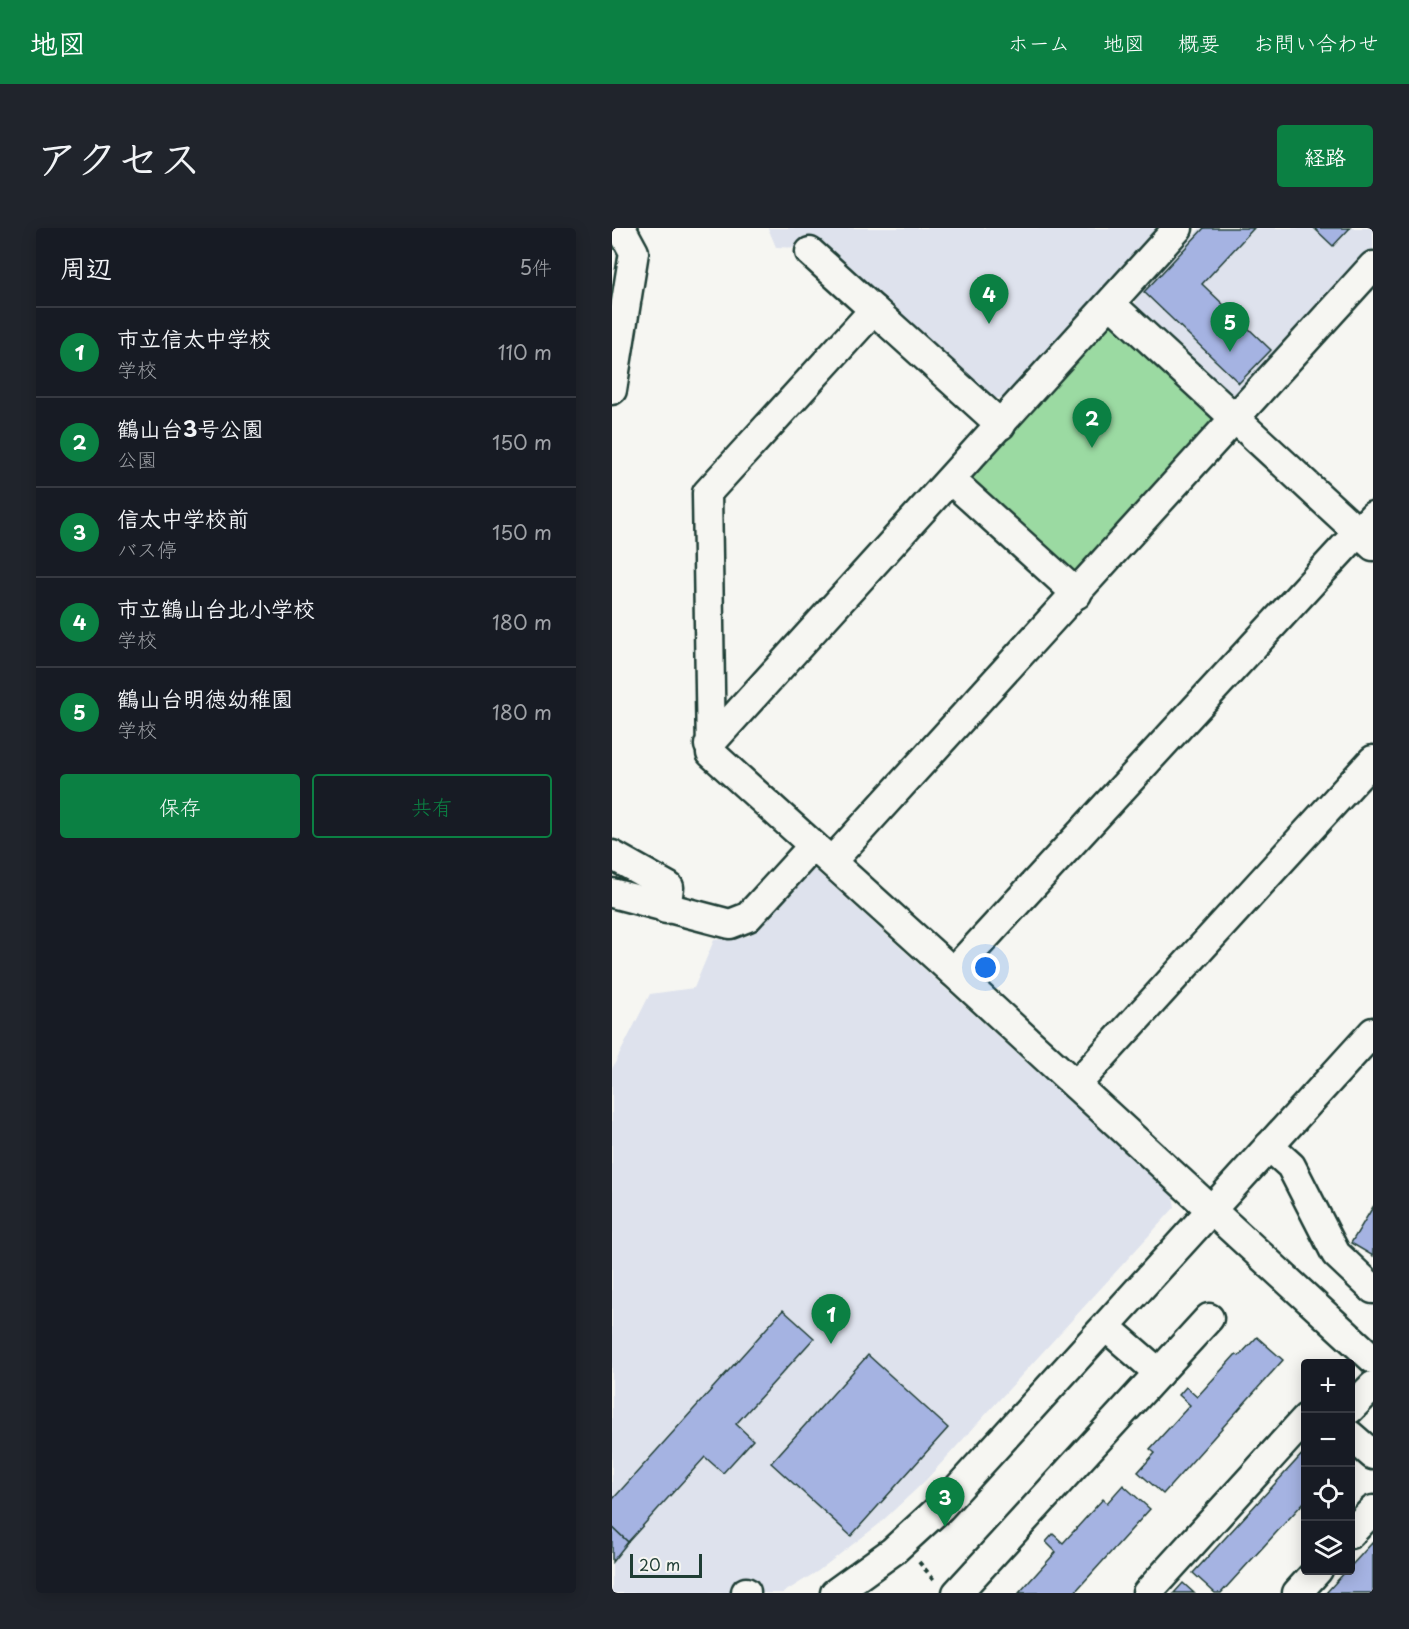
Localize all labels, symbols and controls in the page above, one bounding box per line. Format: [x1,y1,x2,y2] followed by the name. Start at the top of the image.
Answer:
[30,21,86,64] text: 地図
[1008,26,1070,58] text: ホーム
[1103,26,1145,58] text: 地図
[1178,26,1220,58] text: 概要
[1253,26,1379,58] text: お問い合わせ
[36,125,201,188] text: アクセス
[1277,125,1373,187] button: 経路
[60,248,112,287] text: 周辺
[519,252,552,282] text: 5件
[970,274,1009,324] pin: 4
[1210,302,1250,352] pin: 5
[117,321,271,354] text: 市立信太中学校
[75,337,84,367] text: 1
[498,337,552,367] text: 110 m
[117,354,157,384] text: 学校
[1072,398,1112,448] pin: 2
[117,411,263,444] text: 鶴山台3号公園
[72,427,87,457] text: 2
[492,427,552,457] text: 150 m
[117,444,157,474] text: 公園
[117,501,249,534] text: 信太中学校前
[73,517,86,547] text: 3
[492,517,552,547] text: 150 m
[117,534,177,564] text: バス停
[117,591,315,624] text: 市立鶴山台北小学校
[73,607,86,637] text: 4
[492,607,552,637] text: 180 m
[117,624,157,654] text: 学校
[117,681,293,714] text: 鶴山台明徳幼稚園
[73,697,86,727] text: 5
[492,697,552,727] text: 180 m
[117,714,157,744] text: 学校
[60,774,300,838] button: 保存
[312,774,552,838] button: 共有
[971,953,1000,982] your location
[812,1294,850,1344] pin: 1
[1301,1359,1355,1575] map controls
[1301,1359,1355,1413] button: +
[1301,1413,1355,1467] button: −
[1301,1467,1355,1521] button: locate
[926,1478,964,1527] pin: 3
[1301,1521,1355,1575] button: layers
[630,1551,702,1578] scale bar
[639,1552,680,1576] text: 20 m

